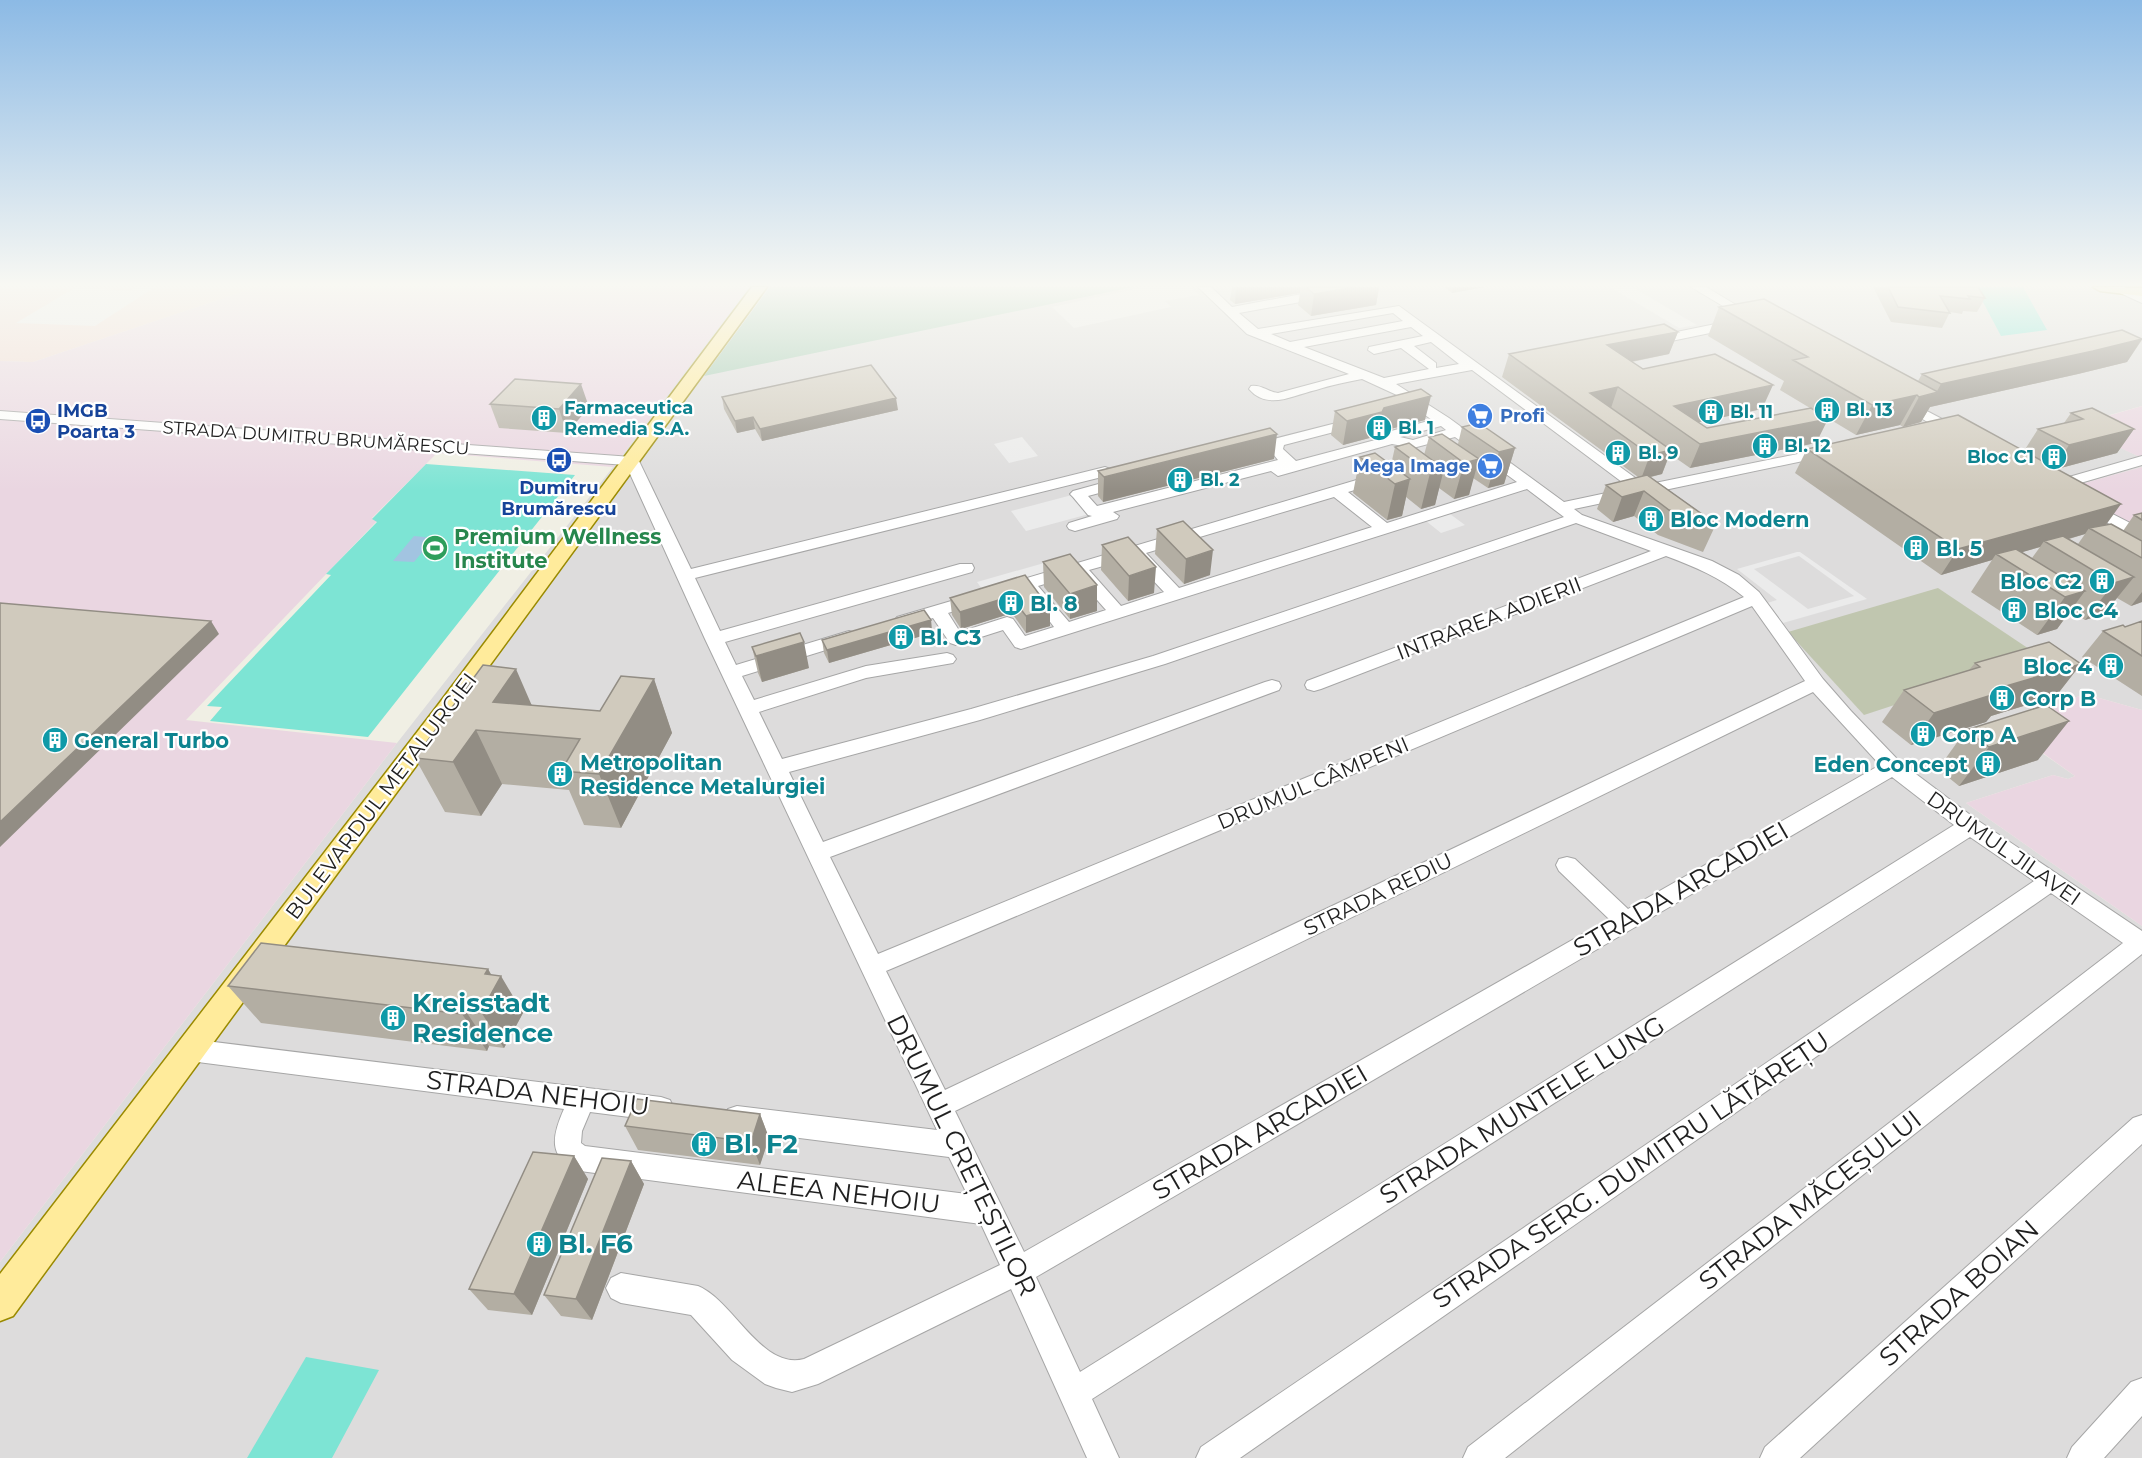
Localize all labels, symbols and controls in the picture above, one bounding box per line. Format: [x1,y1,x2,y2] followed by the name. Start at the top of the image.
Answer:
[1812,395,1842,425] building icon: Bl. 13
[564,397,693,440] place label: Farmaceutica Remedia S.A.
[1696,397,1726,427] building icon: Bl. 11
[1846,399,1893,421] place label: Bl. 13
[57,400,135,443] place label: IMGB Poarta 3
[1465,401,1495,431] supermarket icon: Profi
[1730,401,1773,423] place label: Bl. 11
[529,403,559,433] building icon: Farmaceutica Remedia S.A.
[1500,405,1545,427] place label: Profi
[23,406,53,436] bus stop icon: IMGB Poarta 3
[1364,413,1394,443] building icon: Bl. 1
[162,416,470,460] street label: STRADA DUMITRU BRUMĂRESCU
[1398,417,1434,439] place label: Bl. 1
[1750,431,1780,461] building icon: Bl. 12
[1784,435,1831,457] place label: Bl. 12
[1603,438,1633,468] building icon: Bl. 9
[1638,442,1678,464] place label: Bl. 9
[2039,442,2069,472] building icon: Bloc C1
[544,445,574,475] bus stop icon: Dumitru Brumărescu
[1967,446,2034,468] place label: Bloc C1
[1475,451,1505,481] supermarket icon: Mega Image
[1353,455,1470,477] place label: Mega Image
[1165,465,1195,495] building icon: Bl. 2
[1200,469,1240,491] place label: Bl. 2
[501,477,617,520] place label: Dumitru Brumărescu
[1636,504,1666,534] building icon: Bloc Modern
[1670,507,1810,532] place label: Bloc Modern
[454,524,661,573] place label: Premium Wellness Institute
[420,533,450,563] sports icon: Premium Wellness Institute
[1901,533,1931,563] building icon: Bl. 5
[1936,536,1982,561] place label: Bl. 5
[2087,566,2117,596] building icon: Bloc C2
[2000,569,2082,594] place label: Bloc C2
[1393,571,1585,665] street label: INTRAREA ADIERII
[996,588,1026,618] building icon: Bl. 8
[1030,591,1078,616] place label: Bl. 8
[1999,595,2029,625] building icon: Bloc C4
[2034,598,2118,623] place label: Bloc C4
[886,622,916,652] building icon: Bl. C3
[920,625,981,650] place label: Bl. C3
[2096,651,2126,681] building icon: Bloc 4
[2023,654,2093,679] place label: Bloc 4
[280,668,482,924] street label: BULEVARDUL METALURGIEI
[1987,683,2017,713] building icon: Corp B
[2022,686,2096,711] place label: Corp B
[1908,719,1938,749] building icon: Corp A
[1942,722,2017,747] place label: Corp A
[40,725,70,755] building icon: General Turbo
[74,728,229,753] place label: General Turbo
[1213,731,1413,835] street label: DRUMUL CÂMPENI
[1973,749,2003,779] building icon: Eden Concept
[580,750,825,799] place label: Metropolitan Residence Metalurgiei
[1813,752,1968,777] place label: Eden Concept
[545,759,575,789] building icon: Metropolitan Residence Metalurgiei
[1922,786,2086,910] street label: DRUMUL JILAVEI
[1568,814,1794,964] street label: STRADA ARCADIEI
[1300,847,1456,941] street label: STRADA REDIU
[412,987,553,1049] place label: Kreisstadt Residence
[378,1003,408,1033] building icon: Kreisstadt Residence
[880,1009,1044,1301] street label: DRUMUL CREȚEȘTILOR
[1374,1009,1670,1211] street label: STRADA MUNTELE LUNG
[1426,1025,1836,1315] street label: STRADA SERG. DUMITRU LĂTĂREȚU
[1147,1057,1373,1207] street label: STRADA ARCADIEI
[425,1063,651,1123] street label: STRADA NEHOIU
[1692,1103,1928,1297] street label: STRADA MĂCEȘULUI
[724,1128,798,1160] place label: Bl. F2
[689,1129,719,1159] building icon: Bl. F2
[736,1164,942,1220] street label: ALEEA NEHOIU
[1873,1213,2045,1373] street label: STRADA BOIAN
[558,1228,633,1260] place label: Bl. F6
[524,1229,554,1259] building icon: Bl. F6

